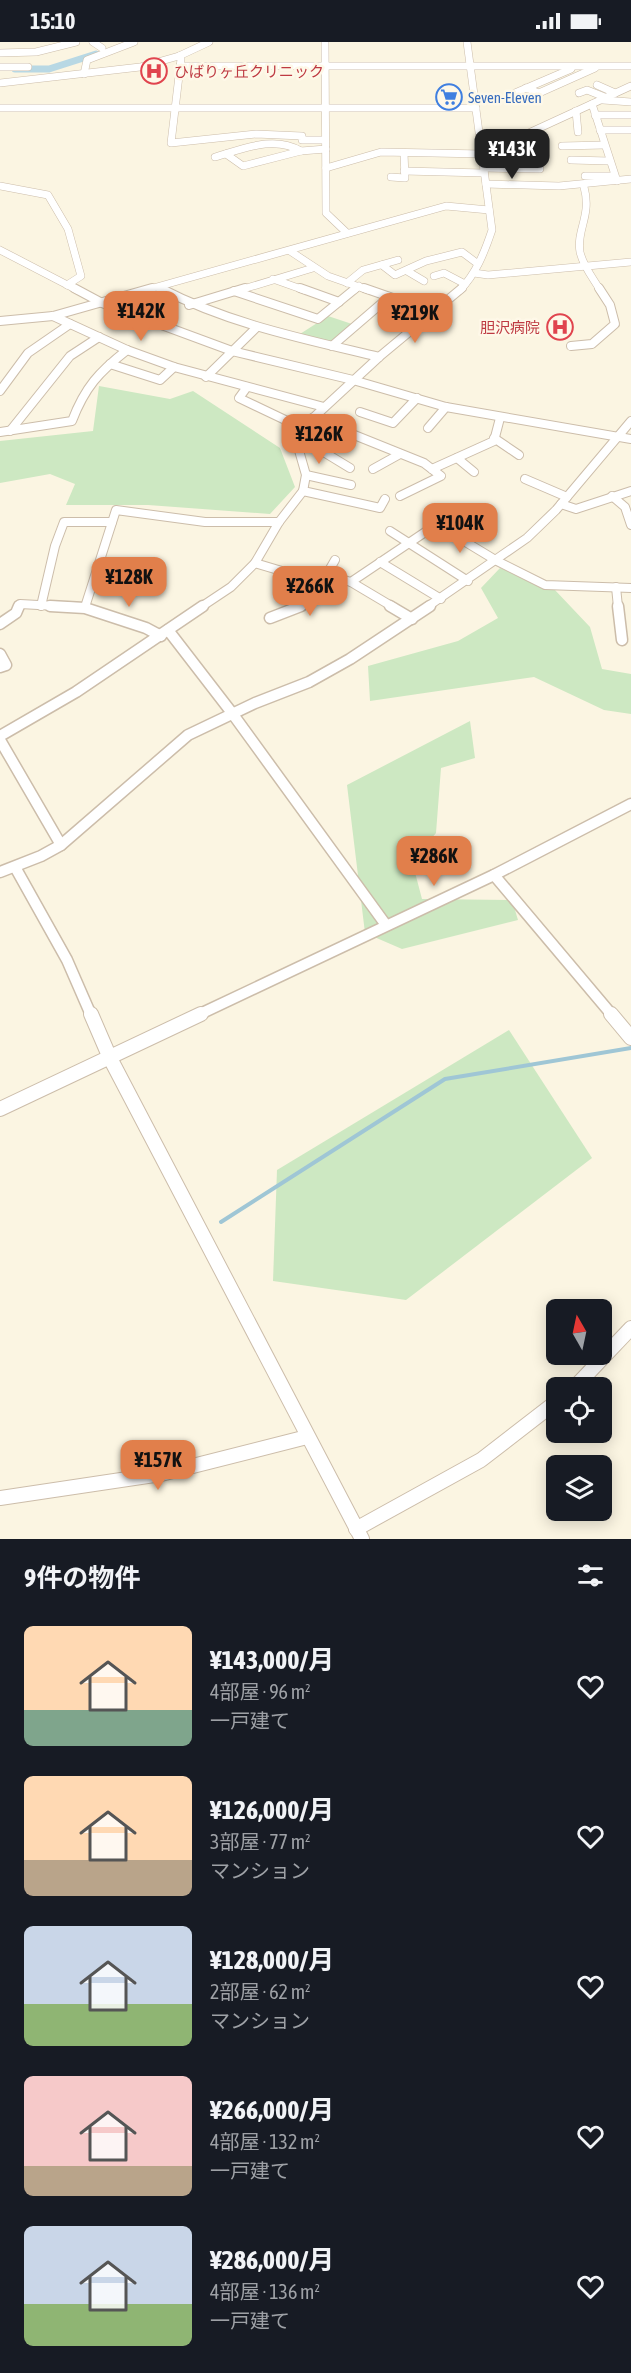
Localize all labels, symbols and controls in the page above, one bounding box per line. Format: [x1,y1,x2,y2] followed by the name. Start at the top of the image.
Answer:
[30,8,75,34] text: 15:10
[139,56,169,86] hospital icon: ひばりヶ丘クリニック
[174,63,324,80] place label: ひばりヶ丘クリニック
[434,82,464,112] supermarket icon: Seven-Eleven
[468,89,542,106] place label: Seven-Eleven
[470,129,554,180] pin: ¥143K
[489,137,535,160] text: ¥143K
[99,291,183,342] pin: ¥142K
[373,293,457,344] pin: ¥219K
[118,299,164,322] text: ¥142K
[392,301,438,324] text: ¥219K
[545,312,575,342] hospital icon: 胆沢病院
[480,319,540,336] place label: 胆沢病院
[277,414,361,465] pin: ¥126K
[296,422,342,445] text: ¥126K
[418,503,502,554] pin: ¥104K
[437,511,483,534] text: ¥104K
[87,557,171,608] pin: ¥128K
[106,565,152,588] text: ¥128K
[268,566,352,617] pin: ¥266K
[287,574,333,597] text: ¥266K
[392,836,476,887] pin: ¥286K
[411,844,457,867] text: ¥286K
[546,1299,612,1365] north arrow
[546,1299,612,1521] map controls
[546,1377,612,1443] button: locate
[116,1440,200,1491] pin: ¥157K
[135,1448,181,1471] text: ¥157K
[546,1455,612,1521] button: layers
[574,1559,607,1592] icon: filters
[24,1563,140,1593] text: 9件の物件
[210,1645,334,1675] text: ¥143,000/月
[72,1650,144,1722] icon: home
[574,1670,607,1703] icon: heart
[210,1680,311,1703] text: 4部屋 · 96 m²
[210,1709,290,1732] text: 一戸建て
[210,1795,334,1825] text: ¥126,000/月
[72,1800,144,1872] icon: home
[574,1820,607,1853] icon: heart
[210,1830,311,1853] text: 3部屋 · 77 m²
[210,1859,310,1882] text: マンション
[210,1945,334,1975] text: ¥128,000/月
[72,1950,144,2022] icon: home
[574,1970,607,2003] icon: heart
[210,1980,311,2003] text: 2部屋 · 62 m²
[210,2009,310,2032] text: マンション
[210,2095,334,2125] text: ¥266,000/月
[72,2100,144,2172] icon: home
[574,2120,607,2153] icon: heart
[210,2130,320,2153] text: 4部屋 · 132 m²
[210,2159,290,2182] text: 一戸建て
[210,2245,334,2275] text: ¥286,000/月
[72,2250,144,2322] icon: home
[574,2270,607,2303] icon: heart
[210,2280,320,2303] text: 4部屋 · 136 m²
[210,2309,290,2332] text: 一戸建て

